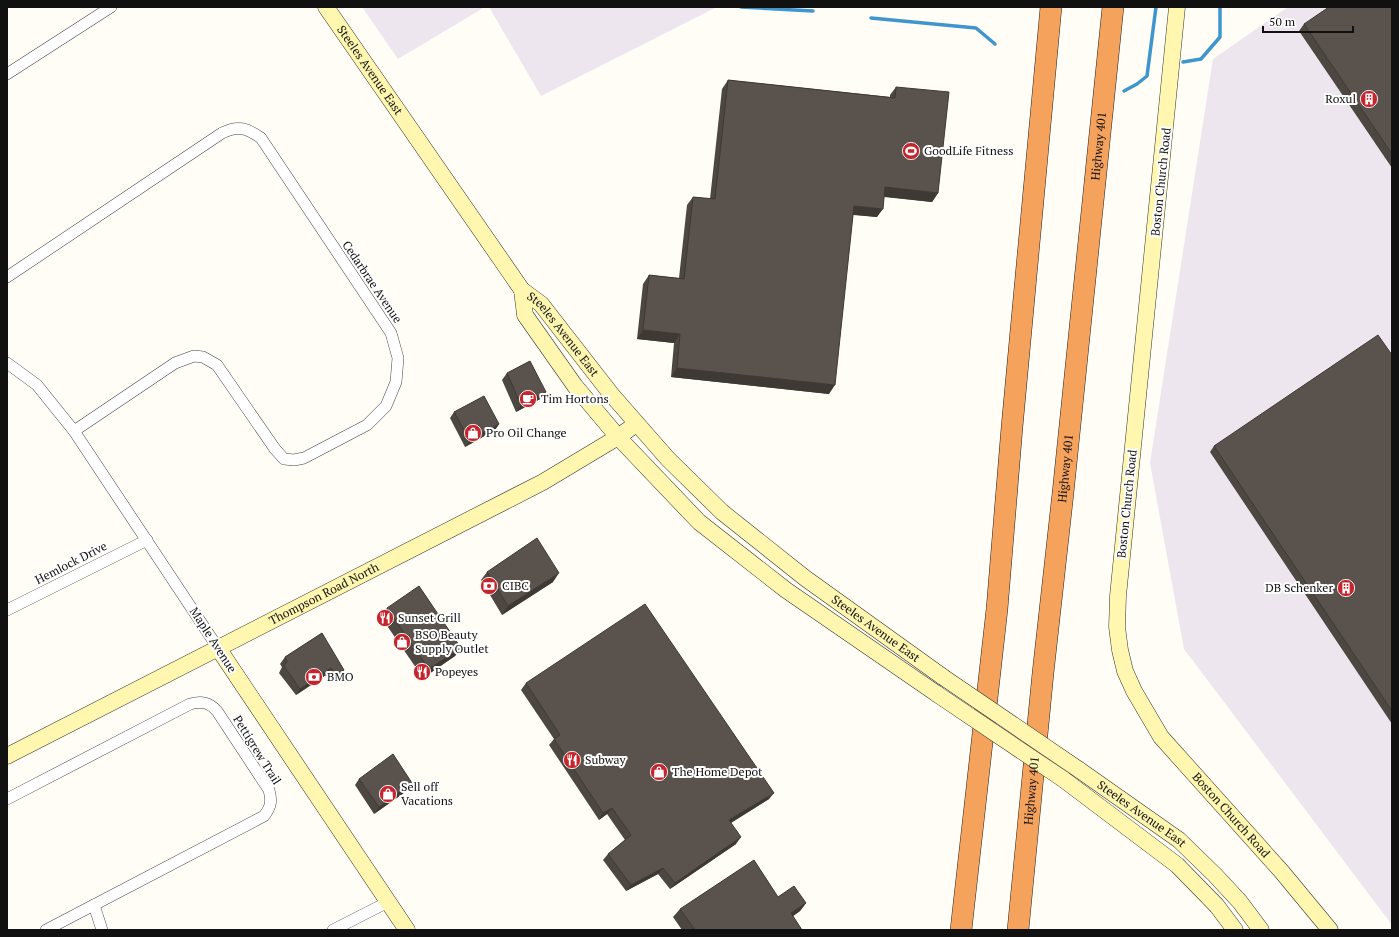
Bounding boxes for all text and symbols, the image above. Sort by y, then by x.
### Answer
scale bar [1263,8,1353,34]
text: 50 m [1269,14,1296,29]
street label: Steeles Avenue East [334,22,407,118]
building icon: Roxul [1359,89,1379,109]
place label: Roxul [1325,91,1356,106]
street label: Highway 401 [1087,111,1109,181]
street label: Boston Church Road [1147,127,1174,237]
sports icon: GoodLife Fitness [901,141,921,161]
place label: GoodLife Fitness [924,143,1013,158]
street label: Cedarbrae Avenue [339,238,405,326]
street label: Steeles Avenue East [524,288,603,380]
cafe icon: Tim Hortons [518,389,538,409]
place label: Tim Hortons [541,391,609,406]
shop icon: Pro Oil Change [463,423,483,443]
place label: Pro Oil Change [486,425,567,440]
street label: Highway 401 [1054,433,1076,503]
street label: Boston Church Road [1113,449,1140,559]
street label: Hemlock Drive [32,538,109,587]
street label: Thompson Road North [266,559,381,628]
bank icon: CIBC [479,576,499,596]
place label: CIBC [502,578,529,593]
building icon: DB Schenker [1336,578,1356,598]
place label: DB Schenker [1265,580,1333,595]
street label: Steeles Avenue East [829,591,924,665]
street label: Maple Avenue [187,604,240,675]
restaurant icon: Sunset Grill [375,608,395,628]
place label: Sunset Grill [398,610,461,625]
place label: BSO Beauty Supply Outlet [415,627,489,656]
shop icon: BSO Beauty Supply Outlet [392,632,412,652]
restaurant icon: Popeyes [412,662,432,682]
place label: Popeyes [435,664,478,679]
bank icon: BMO [304,667,324,687]
place label: BMO [327,669,354,684]
street label: Pettigrew Trail [230,712,285,787]
restaurant icon: Subway [562,750,582,770]
place label: Subway [585,752,627,767]
street label: Highway 401 [1020,756,1042,826]
shop icon: The Home Depot [649,762,669,782]
place label: The Home Depot [672,764,763,779]
street label: Boston Church Road [1189,769,1274,861]
street label: Steeles Avenue East [1095,777,1190,850]
place label: Sell off Vacations [401,779,453,808]
shop icon: Sell off Vacations [378,784,398,804]

